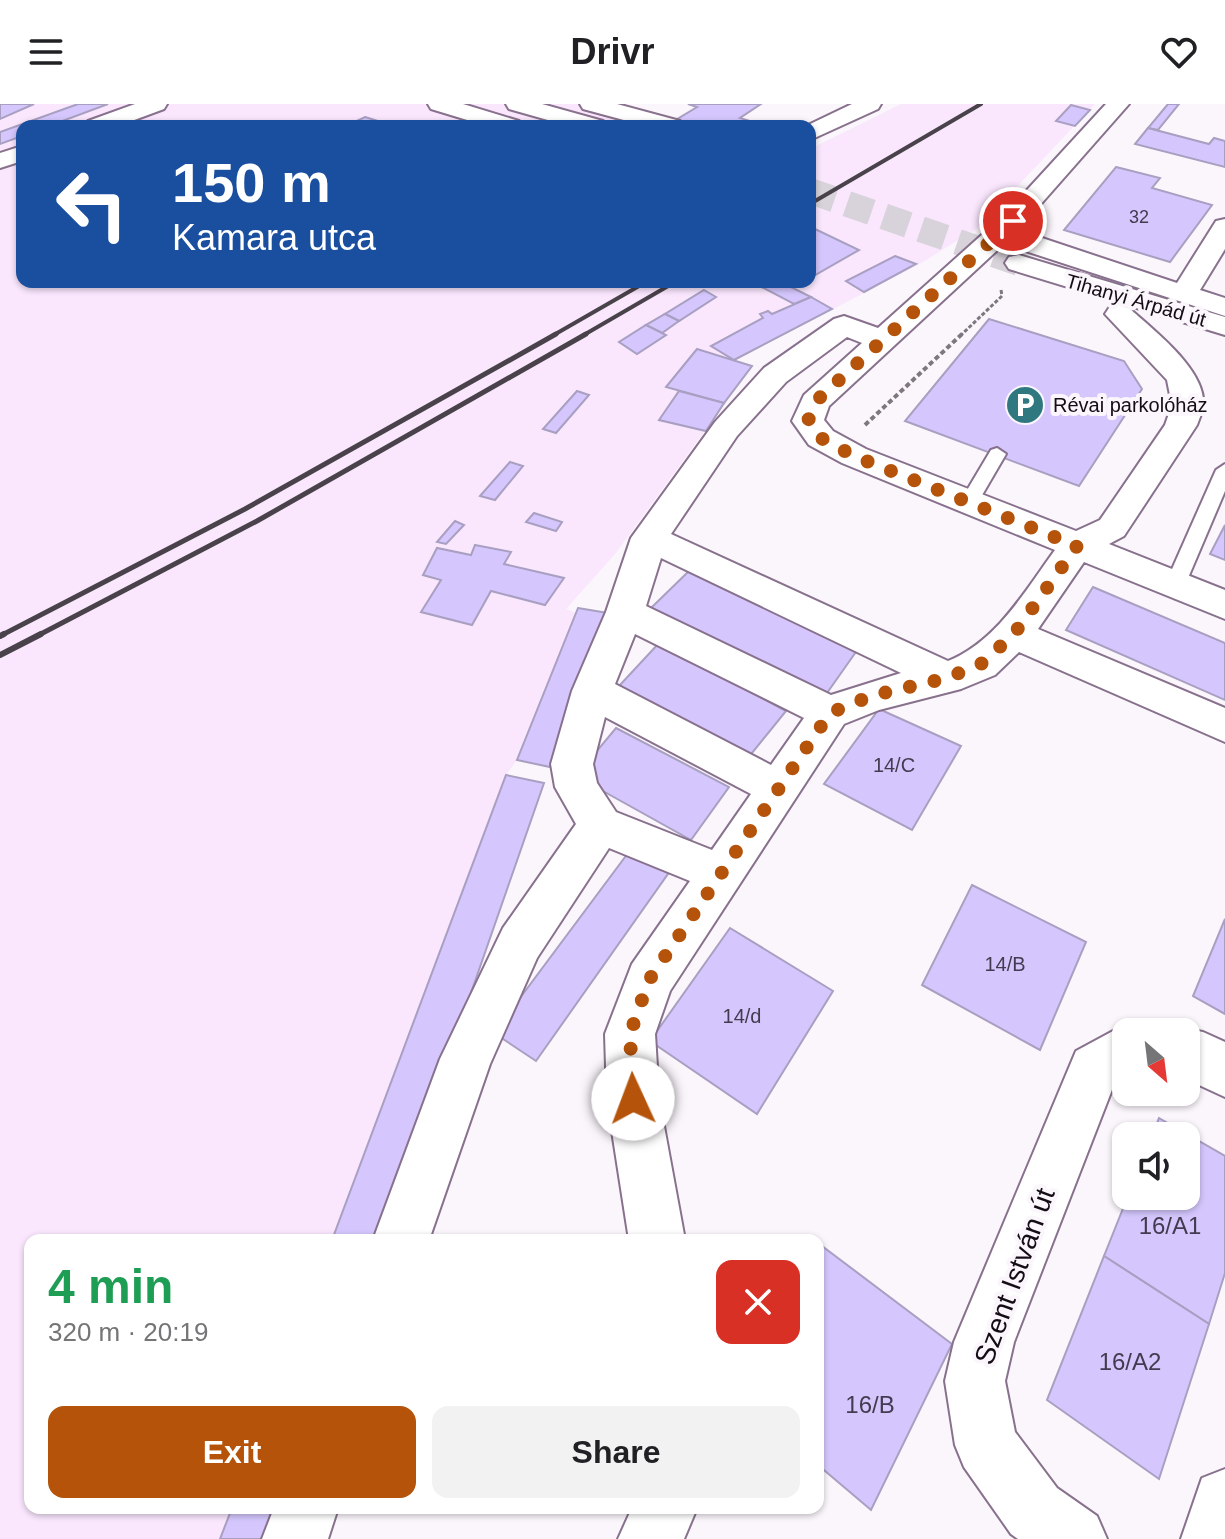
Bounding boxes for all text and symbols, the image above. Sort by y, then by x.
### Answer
icon: menu [24,30,68,74]
icon: heart [1157,30,1201,74]
text: Drivr [570,31,655,72]
text: 150 m [172,151,331,214]
icon: left [40,152,144,256]
pin [979,187,1047,255]
icon: arrive [991,199,1035,243]
house number: 32 [1129,207,1149,227]
text: Kamara utca [172,217,376,258]
street label: Tihanyi Árpád út [1063,269,1209,331]
parking icon: Révai parkolóház [1004,384,1046,426]
place label: Révai parkolóház [1053,394,1208,416]
house number: 14/C [873,754,915,776]
house number: 14/B [984,953,1026,975]
house number: 14/d [723,1005,761,1027]
north arrow [1112,1018,1200,1106]
map controls [1112,1018,1200,1210]
position arrow [591,1057,675,1141]
button: sound [1112,1122,1200,1210]
street label: Szent István út [968,1184,1061,1368]
house number: 16/A1 [1139,1212,1201,1239]
text: 4 min [48,1260,173,1313]
button: close [716,1260,800,1344]
text: 320 m · 20:19 [48,1317,208,1347]
house number: 16/A2 [1099,1348,1161,1375]
house number: 16/B [845,1391,895,1418]
button: Exit [48,1406,416,1498]
button: Share [432,1406,800,1498]

